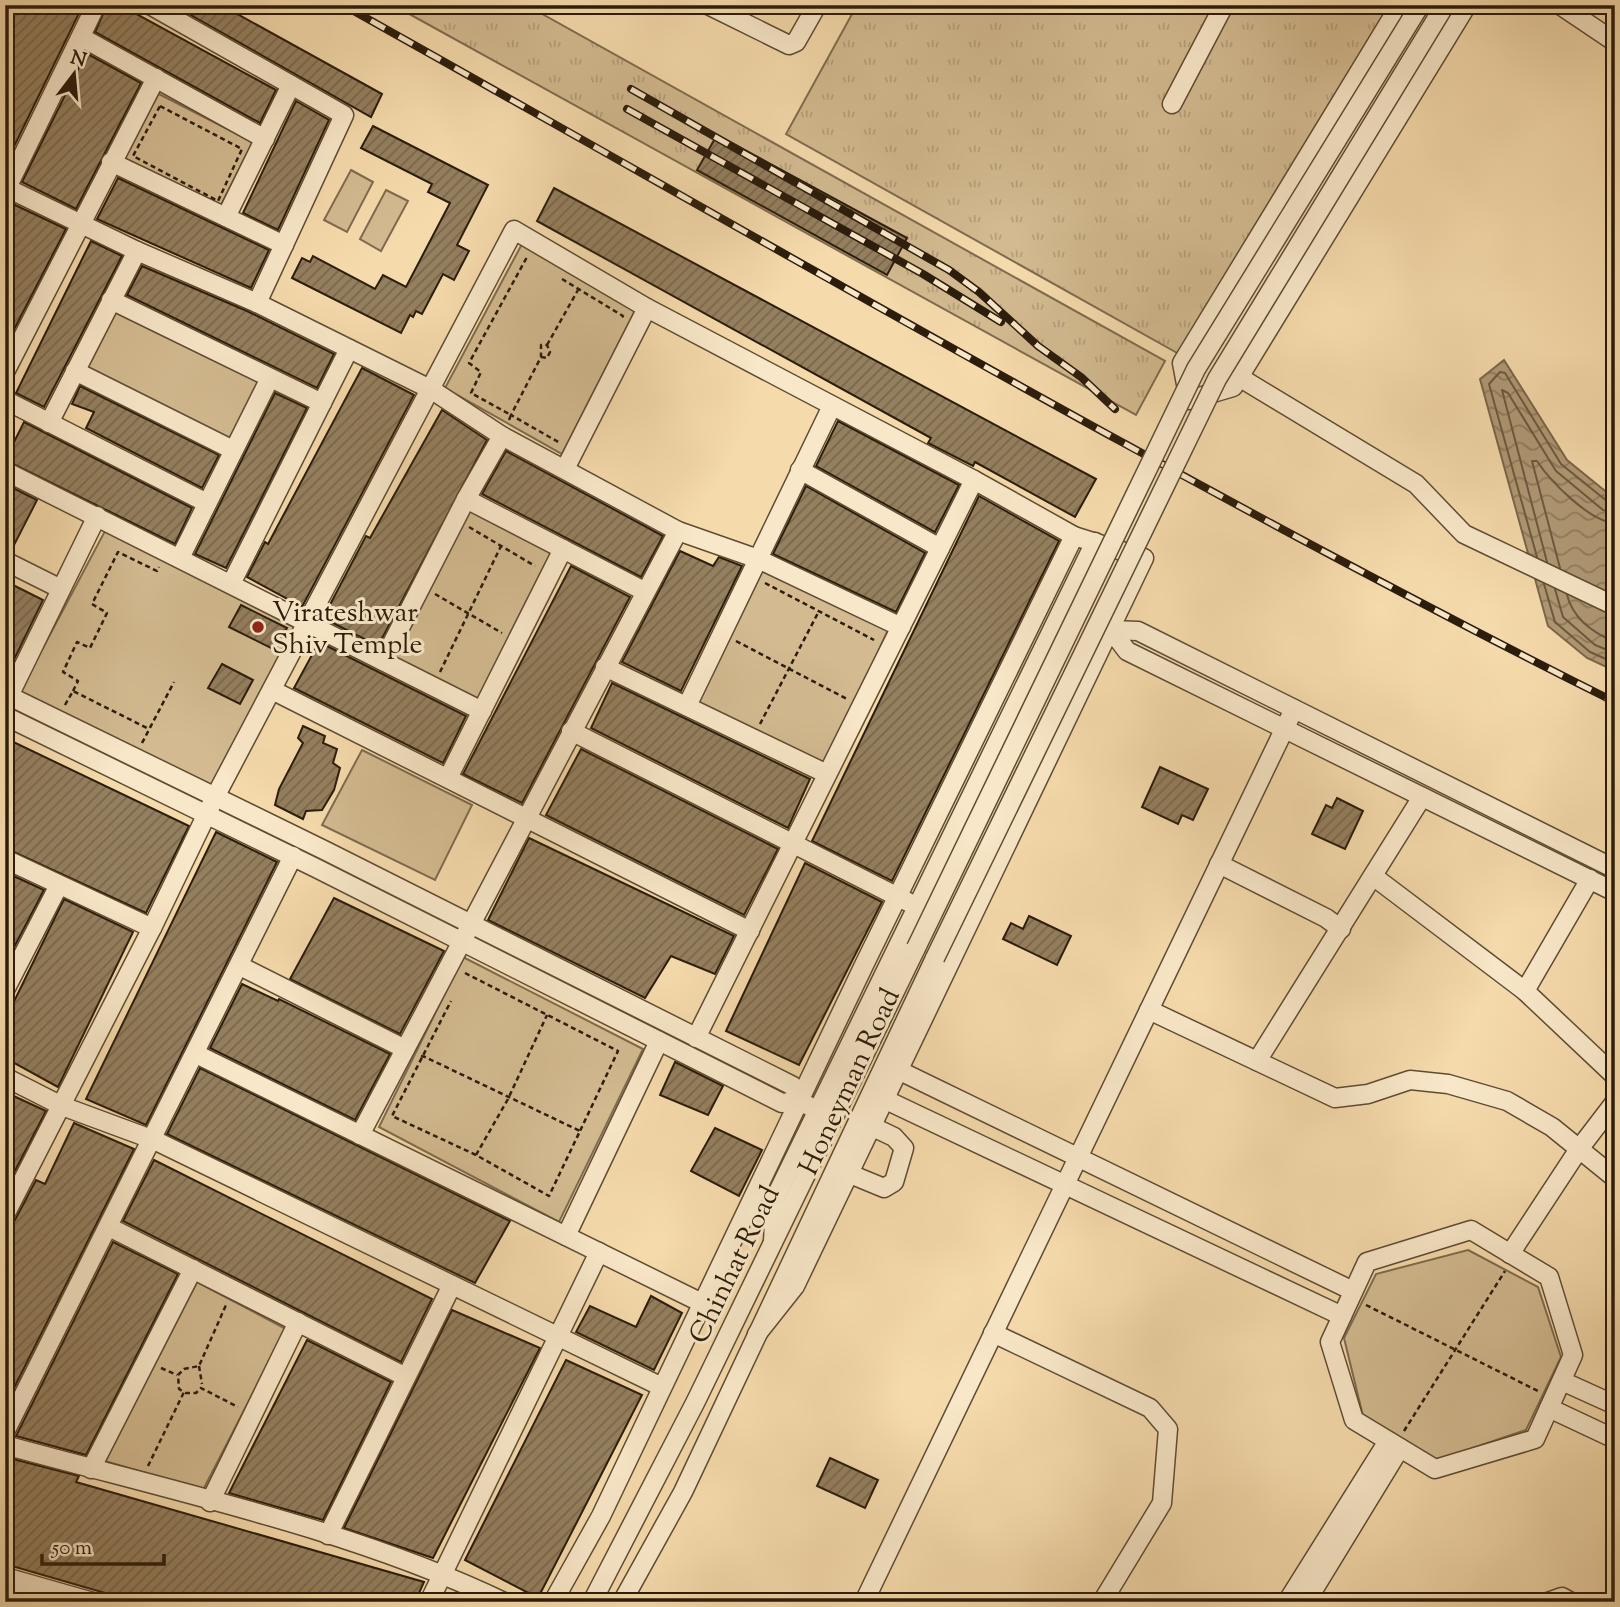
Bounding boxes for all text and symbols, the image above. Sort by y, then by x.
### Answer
north arrow [38,38,108,108]
text: N [67,45,89,75]
place label: Virateshwar Shiv Temple [272,594,423,666]
marker: Virateshwar Shiv Temple [250,619,266,635]
street label: Honeyman Road [790,982,912,1182]
street label: Chinhat Road [680,1180,791,1351]
scale bar [42,1523,164,1567]
text: 50 m [51,1534,92,1564]

